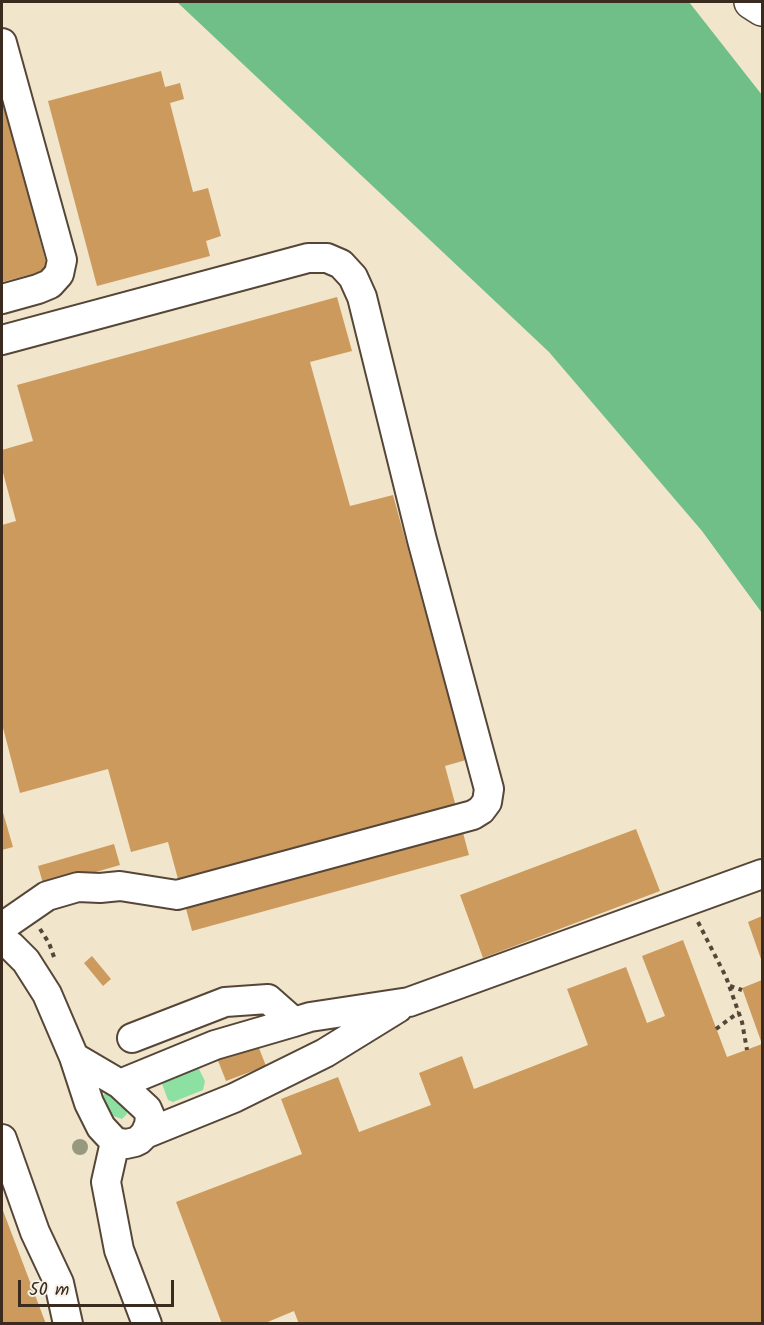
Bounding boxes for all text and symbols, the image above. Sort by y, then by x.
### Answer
scale bar [21,1268,177,1306]
text: 50 m [29,1276,69,1305]

